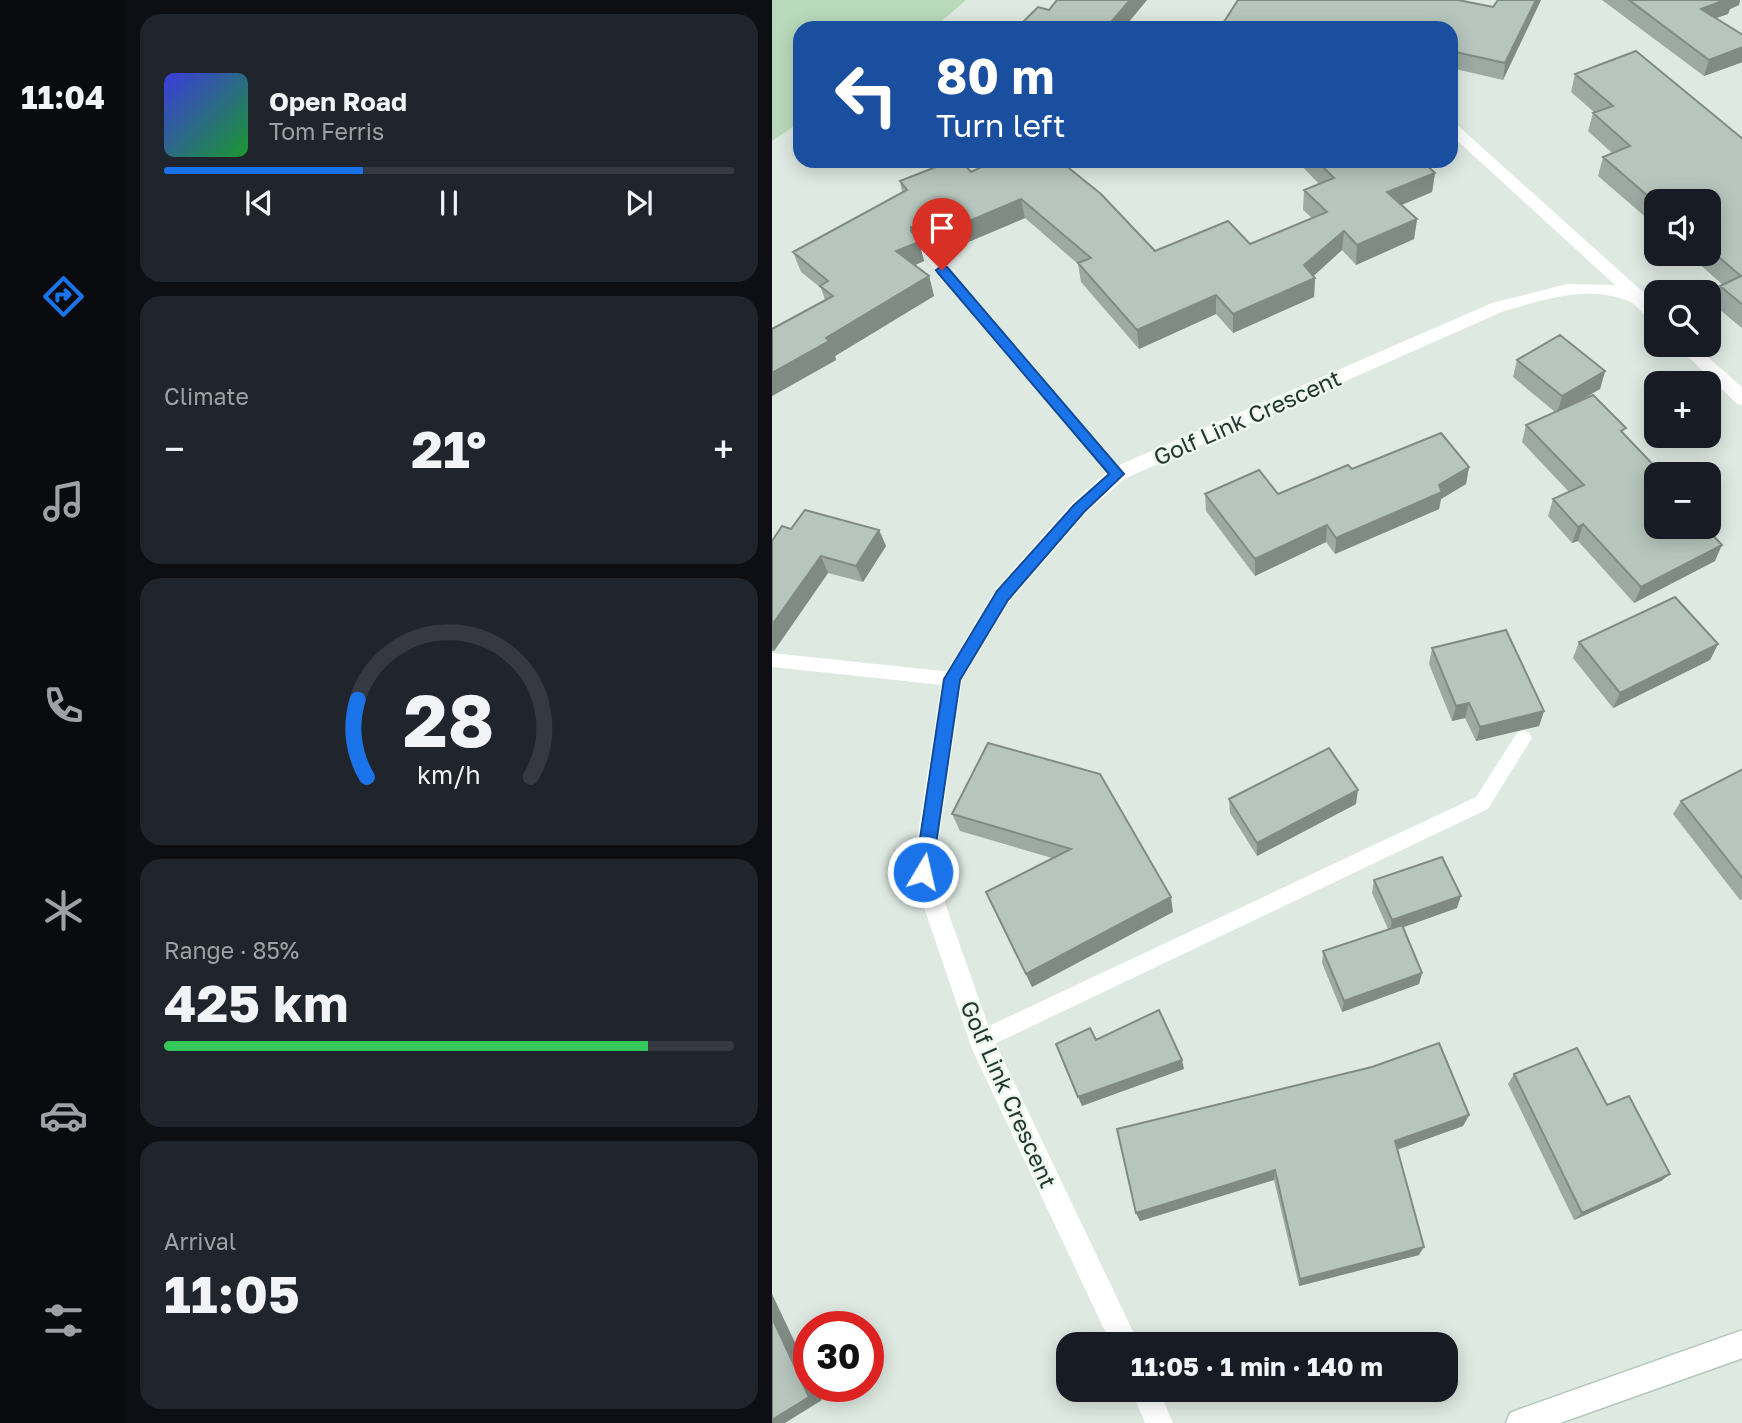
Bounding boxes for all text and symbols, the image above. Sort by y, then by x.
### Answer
text: 80 m [936,46,1054,105]
icon: left [821,49,912,140]
text: 11:04 [21,78,105,116]
text: Open Road [269,86,407,117]
text: Turn left [936,106,1065,144]
text: Tom Ferris [269,117,384,145]
icon: previous [240,184,278,222]
icon: pause [430,184,468,222]
icon: next [620,184,658,222]
map controls [1644,189,1721,539]
button: sound [1644,189,1721,266]
pin [912,198,972,270]
icon: arrive [923,209,961,247]
icon: directions [39,272,88,321]
button: search [1644,280,1721,357]
street label: Golf Link Crescent [1149,363,1345,471]
button: + [1644,371,1721,448]
text: Climate [164,382,249,410]
text: 21° [411,417,487,479]
text: − [164,426,185,471]
text: + [713,426,734,471]
button: − [1644,462,1721,539]
icon: music [39,477,88,526]
text: 28 [404,677,495,764]
icon: phone [39,681,88,730]
text: km/h [417,759,481,790]
position arrow [886,835,960,909]
icon: climate [39,886,88,935]
text: Range · 85% [164,936,299,964]
text: 425 km [164,971,349,1033]
street label: Golf Link Crescent [955,996,1063,1192]
icon: car [39,1091,88,1140]
text: Arrival [164,1227,236,1255]
text: 11:05 [164,1262,300,1324]
icon: filters [39,1296,88,1345]
speed limit sign: 30 [793,1311,884,1402]
text: 11:05 · 1 min · 140 m [1131,1351,1383,1382]

